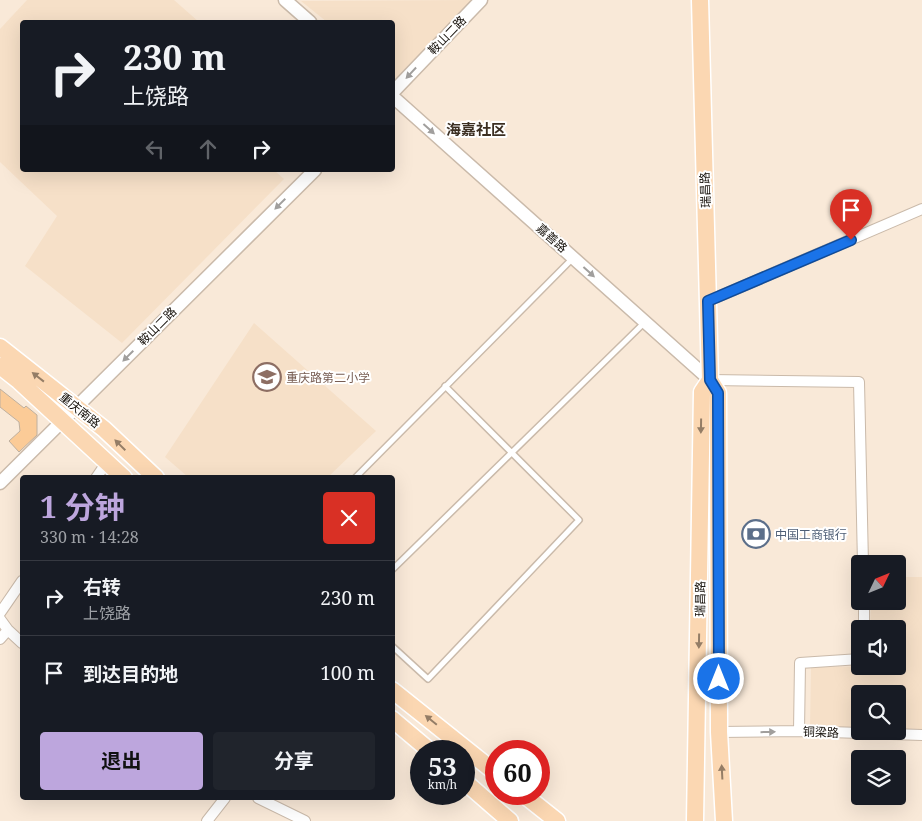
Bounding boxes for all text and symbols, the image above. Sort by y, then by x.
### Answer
street label: 鞍山二路 [424,12,470,58]
text: 230 m [123,33,226,80]
icon: right [40,40,105,105]
one-way arrow [405,67,417,79]
text: 上饶路 [123,80,189,110]
district label: 海嘉社区 [446,119,506,139]
one-way arrow [422,123,435,134]
icon: left [141,135,169,163]
icon: ahead [194,135,222,163]
icon: right [247,135,275,163]
street label: 瑞昌路 [696,172,714,208]
pin [830,189,872,240]
icon: arrive [837,196,865,224]
one-way arrow [275,198,287,210]
street label: 嘉善路 [533,220,571,256]
one-way arrow [583,266,595,278]
street label: 鞍山二路 [134,303,180,349]
one-way arrow [122,349,134,361]
school or university icon: 重庆路第二小学 [252,362,282,392]
place label: 重庆路第二小学 [286,369,370,386]
one-way arrow [32,371,45,382]
street label: 重庆南路 [56,388,104,432]
one-way arrow [697,419,705,435]
one-way arrow [114,439,126,451]
text: 1 分钟 [40,486,125,527]
button: close [323,492,375,544]
bank icon: 中国工商银行 [741,519,771,549]
text: 330 m · 14:28 [40,526,139,548]
place label: 中国工商银行 [775,526,847,543]
north arrow [851,555,906,610]
map controls [851,555,906,805]
text: 右转 [83,574,121,600]
street label: 瑞昌路 [691,581,709,617]
icon: right [40,584,68,612]
text: 230 m [320,585,375,611]
text: 上饶路 [83,602,131,624]
button: sound [851,620,906,675]
one-way arrow [695,634,703,650]
position arrow [692,652,744,704]
icon: arrive [40,659,68,687]
text: 100 m [320,660,375,686]
text: 到达目的地 [83,661,178,687]
button: search [851,685,906,740]
one-way arrow [425,715,438,726]
street label: 铜梁路 [803,723,839,741]
one-way arrow [760,727,776,735]
button: 退出 [40,732,203,790]
button: 分享 [213,732,375,790]
speed limit sign: 60 [485,740,550,805]
text: 53 [428,749,457,783]
button: layers [851,750,906,805]
one-way arrow [717,764,725,780]
text: km/h [428,776,457,793]

